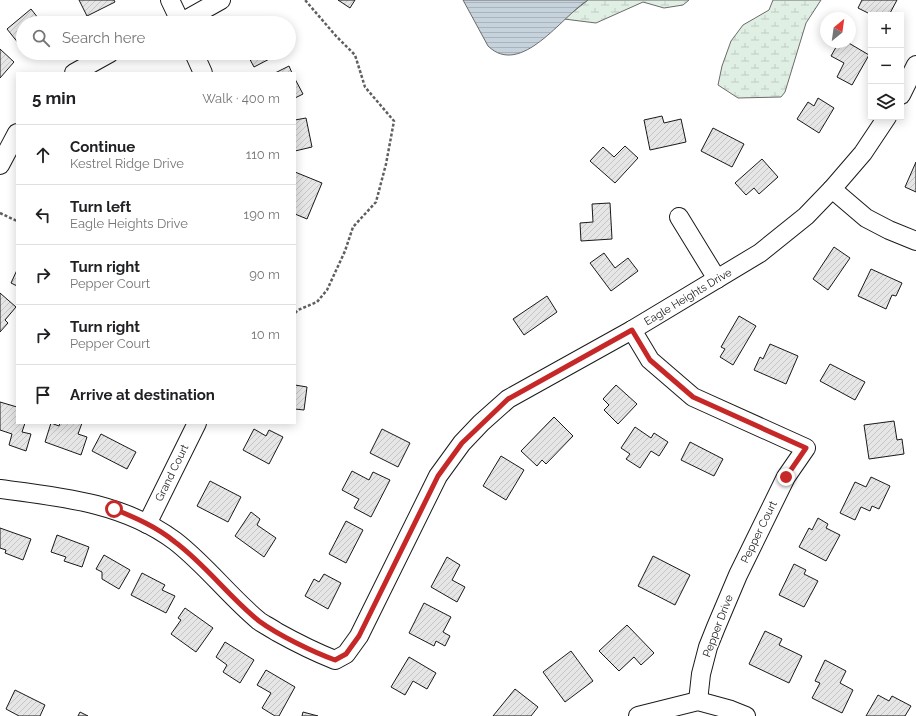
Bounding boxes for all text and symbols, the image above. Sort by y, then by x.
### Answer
north arrow [820,12,856,48]
map controls [868,12,904,120]
button: + [868,12,904,48]
search box [16,16,296,60]
icon: search [30,27,52,49]
text: Search here [62,29,145,47]
button: − [868,48,904,84]
button: layers [868,84,904,120]
text: 5 min [32,88,76,108]
text: Walk · 400 m [202,91,280,106]
text: Continue [70,138,135,156]
icon: ahead [32,144,54,166]
text: 110 m [246,147,280,162]
text: Kestrel Ridge Drive [70,156,184,171]
text: Turn left [70,198,131,216]
icon: left [32,204,54,226]
text: 190 m [244,207,280,222]
text: Eagle Heights Drive [70,216,188,231]
text: Turn right [70,258,140,276]
icon: right [32,264,54,286]
street label: Eagle Heights Drive [642,265,735,328]
text: 90 m [249,267,280,282]
text: Pepper Court [70,276,150,291]
text: Turn right [70,318,140,336]
icon: right [32,324,54,346]
text: 10 m [251,327,280,342]
text: Pepper Court [70,336,150,351]
icon: arrive [32,384,54,406]
text: Arrive at destination [70,386,215,404]
street label: Grand Court [153,442,192,504]
route end [777,468,795,486]
street label: Pepper Court [738,498,780,565]
route start [105,500,123,518]
street label: Pepper Drive [700,592,736,659]

